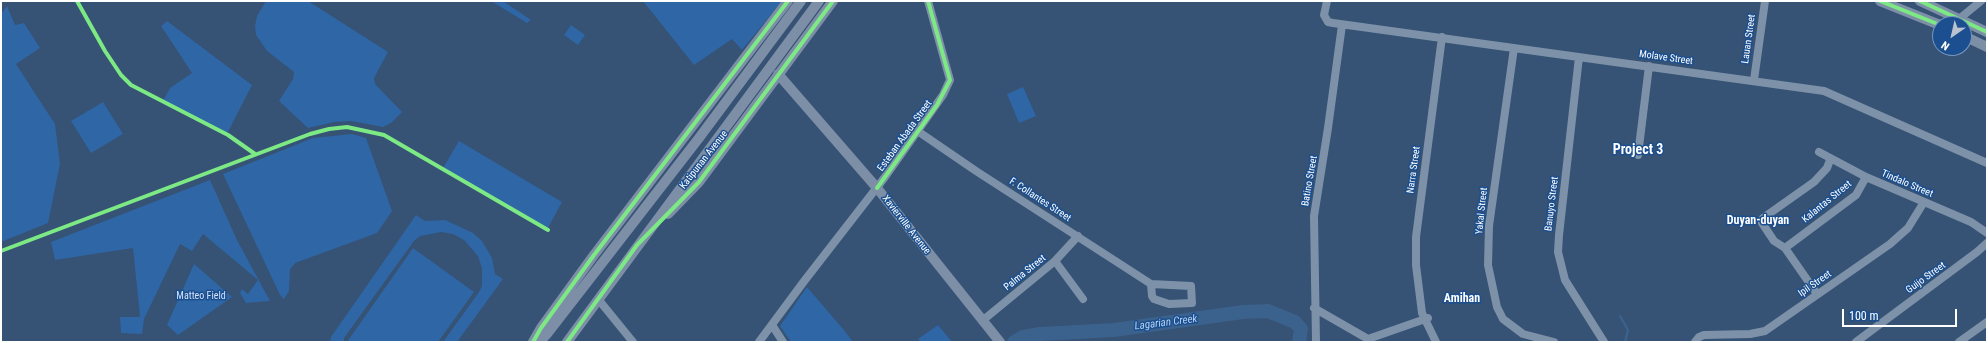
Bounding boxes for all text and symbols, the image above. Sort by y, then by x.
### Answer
street label: Lauan Street [1740,14,1758,64]
north arrow [1932,16,1972,56]
text: N [1939,38,1952,53]
street label: Molave Street [1638,48,1694,68]
street label: Esteban Abada Street [875,98,935,174]
street label: Katipunan Avenue [677,128,731,192]
district label: Project 3 [1613,142,1663,158]
street label: Narra Street [1405,146,1423,194]
street label: Batino Street [1300,155,1320,207]
street label: Tindalo Street [1879,168,1935,200]
street label: F. Collantes Street [1007,176,1073,224]
street label: Banuyo Street [1543,176,1561,232]
street label: Kalantas Street [1800,178,1854,226]
street label: Yakal Street [1474,187,1490,235]
street label: Xavierville Avenue [879,193,933,257]
district label: Duyan-duyan [1727,214,1789,228]
street label: Palma Street [1002,252,1048,294]
street label: Guijo Street [1904,260,1948,296]
street label: Ipil Street [1796,268,1834,300]
park label: Matteo Field [176,290,226,302]
district label: Amihan [1444,292,1480,306]
scale bar [1844,301,1959,327]
text: 100 m [1849,309,1879,323]
water label: Lagarian Creek [1134,313,1198,333]

